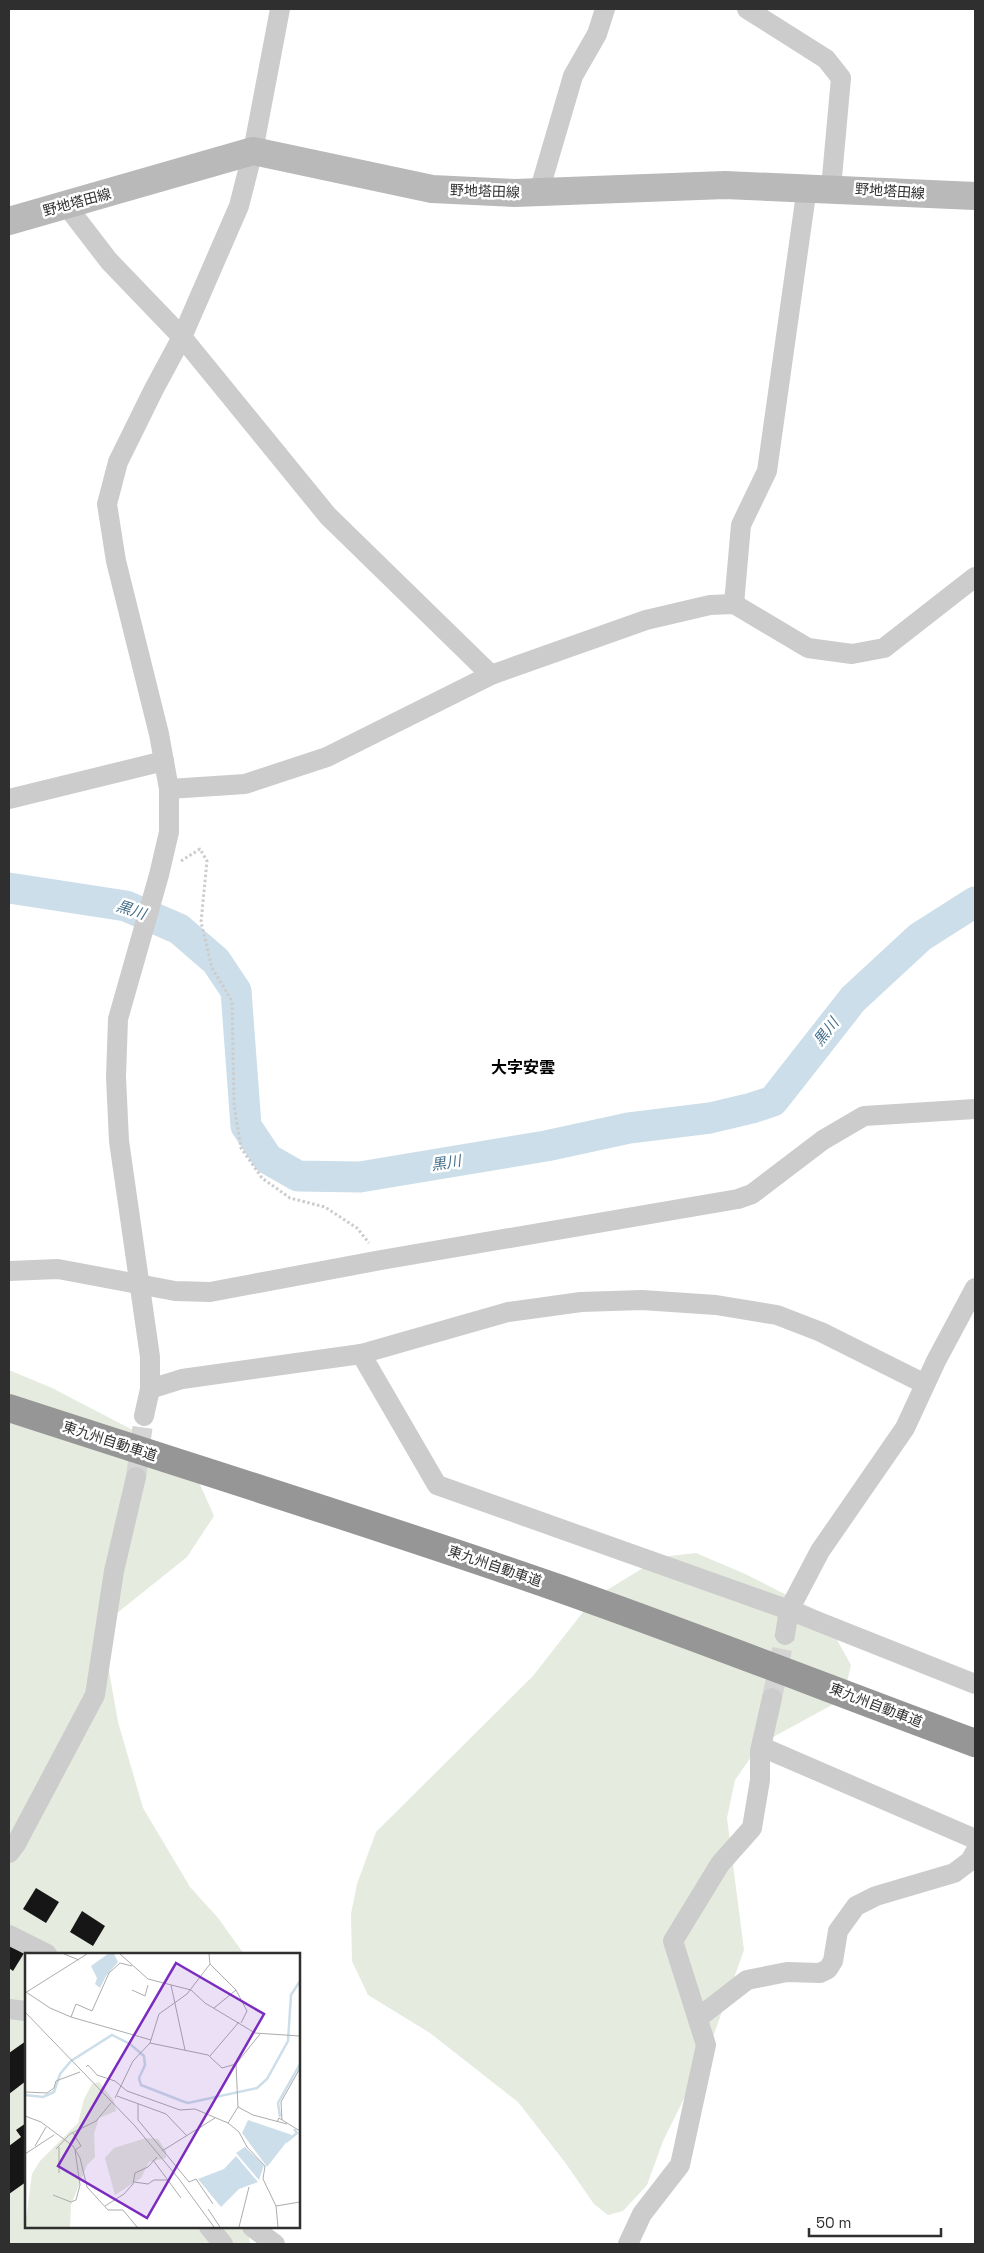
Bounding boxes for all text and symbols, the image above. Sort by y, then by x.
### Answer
street label: 野地塔田線 [854,180,926,202]
street label: 野地塔田線 [450,181,520,201]
street label: 野地塔田線 [41,184,113,220]
water label: 黒川 [114,896,150,924]
water label: 黒川 [809,1012,844,1049]
district label: 大字安雲 [491,1057,555,1078]
water label: 黒川 [430,1150,464,1174]
street label: 東九州自動車道 [61,1417,159,1465]
street label: 東九州自動車道 [446,1542,544,1590]
street label: 東九州自動車道 [827,1679,925,1731]
inset map [25,1953,300,2228]
scale bar [809,2206,942,2238]
text: 50 m [816,2213,851,2232]

